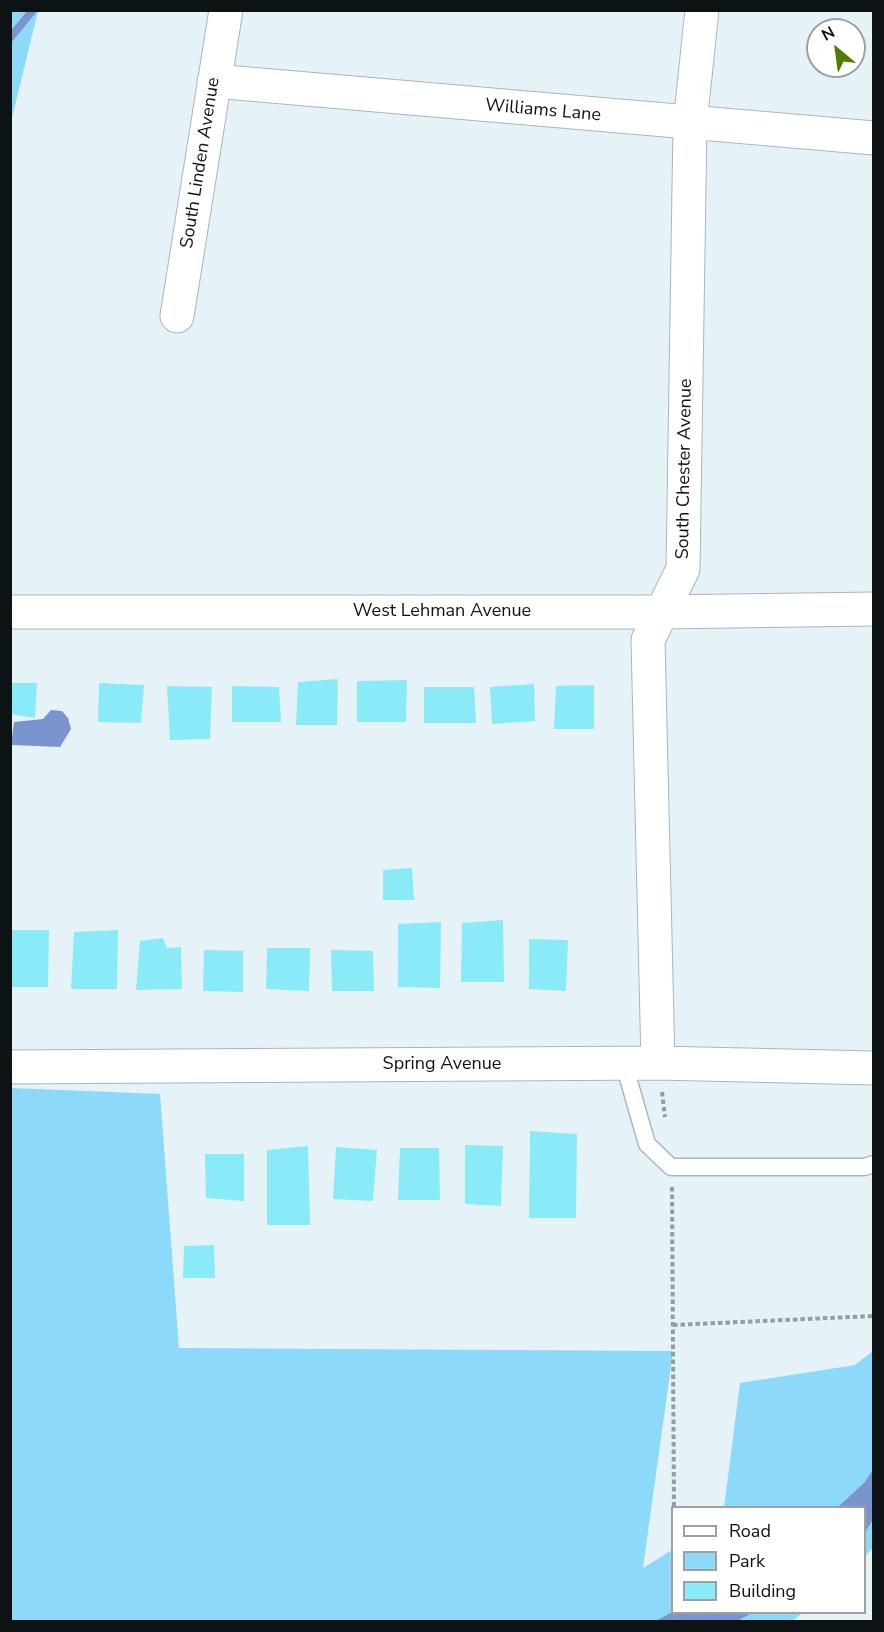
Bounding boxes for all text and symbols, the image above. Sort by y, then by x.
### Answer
north arrow [806,18,866,78]
text: N [818,21,839,47]
street label: South Linden Avenue [177,76,225,250]
street label: Williams Lane [484,95,602,127]
street label: South Chester Avenue [673,378,697,560]
street label: West Lehman Avenue [353,601,531,623]
street label: Spring Avenue [383,1054,501,1076]
legend [671,1506,866,1614]
text: Road [729,1519,771,1543]
text: Park [729,1549,765,1573]
text: Building [729,1579,796,1603]

